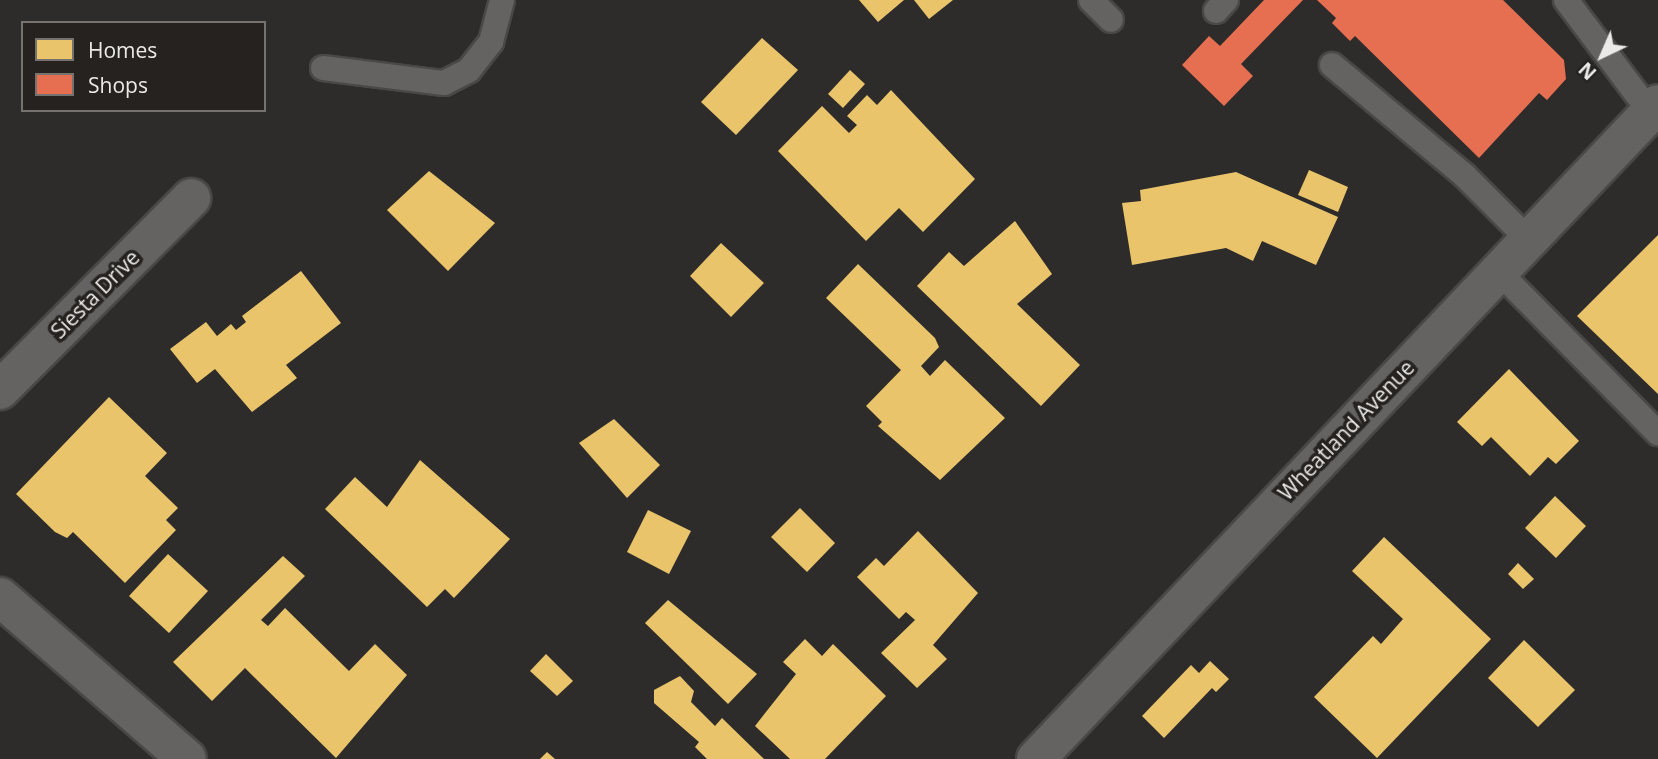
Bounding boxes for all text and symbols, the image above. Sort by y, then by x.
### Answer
legend [21,21,266,112]
north arrow [1567,21,1637,91]
text: Homes [88,36,157,64]
text: N [1573,56,1602,86]
text: Shops [88,71,148,99]
street label: Siesta Drive [46,245,144,343]
street label: Wheatland Avenue [1273,355,1419,505]

